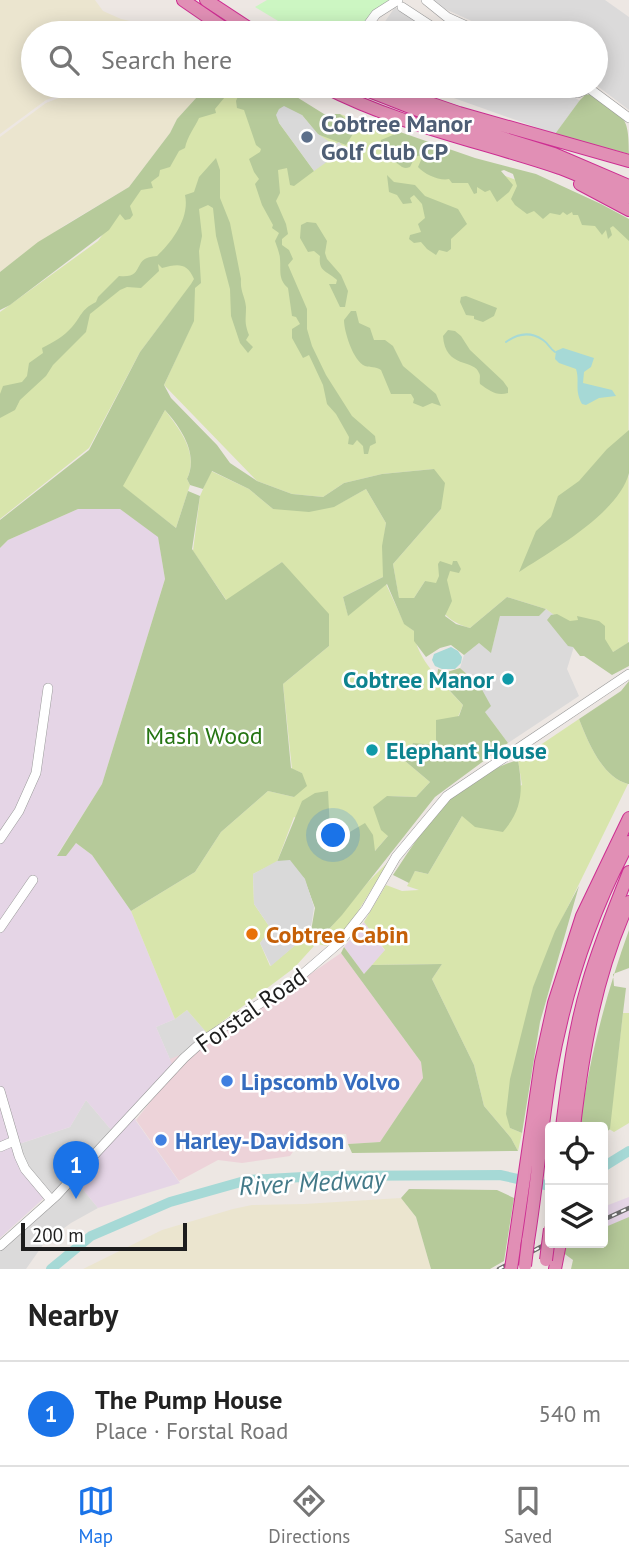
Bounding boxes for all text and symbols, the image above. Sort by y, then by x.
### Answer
search box [21,21,608,98]
icon: search [45,41,83,79]
text: Search here [101,43,232,76]
place label: Cobtree Manor Golf Club CP [321,108,473,167]
marker: Cobtree Manor Golf Club CP [299,129,315,145]
place label: Cobtree Manor [343,664,495,695]
marker: Cobtree Manor [500,671,516,687]
park label: Mash Wood [145,720,263,751]
place label: Elephant House [386,735,547,766]
marker: Elephant House [364,742,380,758]
your location [316,818,350,852]
place label: Cobtree Cabin [266,919,409,950]
marker: Cobtree Cabin [244,926,260,942]
street label: Forstal Road [190,961,312,1059]
place label: Lipscomb Volvo [241,1066,400,1097]
marker: Lipscomb Volvo [219,1073,235,1089]
map controls [545,1122,608,1248]
button: locate [545,1122,608,1185]
place label: Harley-Davidson [175,1125,344,1156]
marker: Harley-Davidson [153,1132,169,1148]
pin: 1 [53,1141,99,1199]
water label: River Medway [238,1162,388,1202]
button: layers [545,1185,608,1248]
scale bar [21,1220,187,1252]
text: 200 m [32,1223,84,1247]
text: Nearby [28,1295,118,1334]
text: The Pump House [95,1383,282,1416]
text: 1 [44,1399,58,1428]
text: 540 m [539,1399,601,1428]
text: Place · Forstal Road [95,1416,288,1445]
tab: Map [77,1482,115,1548]
tab: Directions [268,1482,350,1548]
tab: Saved [504,1482,552,1548]

